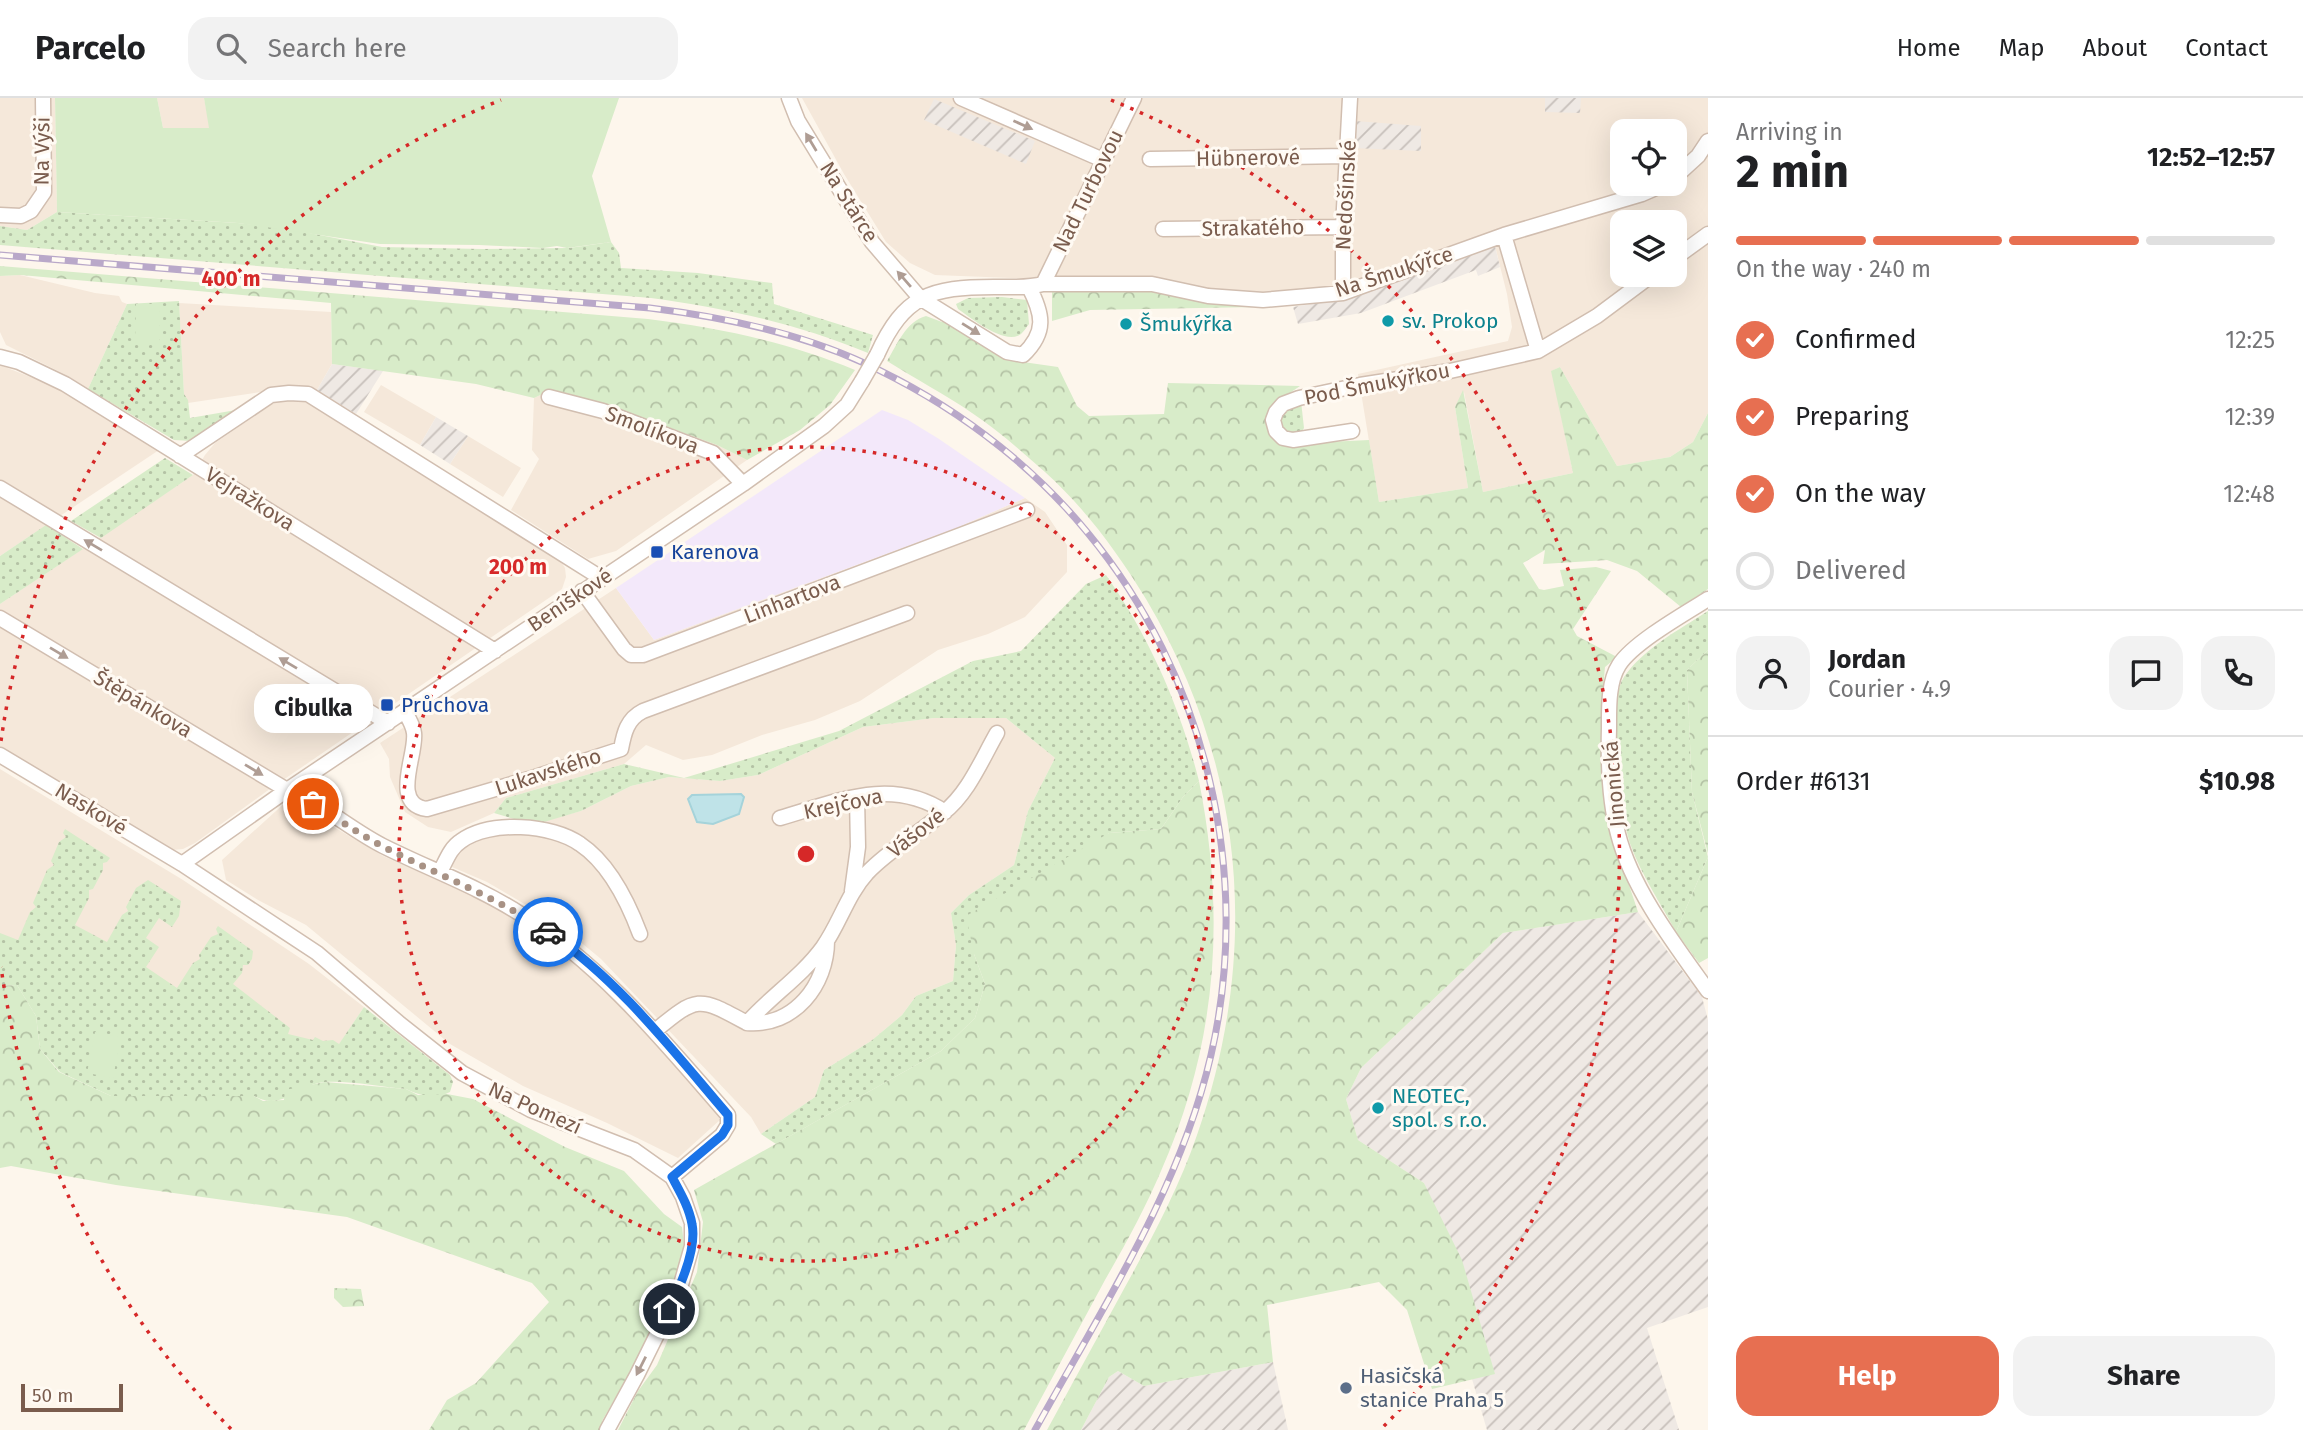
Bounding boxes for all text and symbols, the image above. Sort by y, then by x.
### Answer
search box [188,17,678,80]
text: Parcelo [35,28,146,68]
icon: search [212,29,250,67]
text: Search here [268,33,407,64]
text: Home [1897,34,1961,62]
text: Map [1999,34,2045,62]
text: About [2083,34,2147,62]
text: Contact [2185,34,2268,62]
street label: Na Výši [28,116,56,186]
text: Arriving in [1736,118,1843,146]
one-way arrow [1013,119,1033,131]
map controls [1610,119,1687,287]
button: locate [1610,119,1687,196]
street label: Nad Turbovou [1047,125,1129,257]
one-way arrow [804,132,817,151]
street label: Nedošínské [1330,139,1362,251]
text: 12:52–12:57 [2147,142,2275,173]
street label: Hübnerové [1196,144,1300,172]
text: 2 min [1736,144,1849,199]
street label: Na Stárce [814,157,884,247]
button: layers [1610,210,1687,287]
street label: Strakatého [1201,214,1305,242]
street label: Na Šmukýřce [1332,241,1456,303]
text: On the way · 240 m [1736,255,1931,283]
text: 400 m [201,266,261,292]
one-way arrow [896,270,912,288]
place label: sv. Prokop [1402,308,1498,334]
place label: Šmukýřka [1140,311,1233,337]
marker: sv. Prokop [1380,313,1396,329]
marker: Šmukýřka [1118,316,1134,332]
icon: check [1736,321,1774,359]
one-way arrow [961,323,980,336]
text: Confirmed [1795,324,1916,355]
text: 12:25 [2225,326,2275,354]
street label: Pod Šmukýřkou [1302,357,1452,411]
icon: check [1736,398,1774,436]
street label: Smolíkova [601,400,703,460]
text: Preparing [1795,401,1908,432]
text: 12:39 [2225,403,2275,431]
street label: Vejražkova [200,461,300,537]
icon: check [1736,475,1774,513]
text: On the way [1795,478,1926,509]
text: 12:48 [2223,480,2275,508]
one-way arrow [84,539,103,551]
place label: Karenova [671,539,759,565]
marker: Karenova [649,544,665,560]
text: 200 m [489,554,547,580]
text: Delivered [1795,555,1907,586]
street label: Beníškové [523,562,617,638]
street label: Linhartova [740,569,844,629]
button: person [1736,636,1810,710]
button: chat [2109,636,2183,710]
button: phone [2201,636,2275,710]
text: Jordan [1828,644,1906,675]
one-way arrow [49,647,68,660]
one-way arrow [278,656,297,669]
street label: Štěpánkova [89,664,197,744]
text: Courier · 4.9 [1828,675,1951,703]
callout: Cibulka [254,685,372,734]
place label: Průchova [401,692,489,718]
text: Cibulka [274,694,353,722]
marker: Průchova [379,697,395,713]
street label: Jinonická [1597,740,1631,828]
street label: Lukavského [491,743,605,801]
one-way arrow [244,764,263,777]
text: Order #6131 [1736,766,1871,797]
text: $10.98 [2199,766,2275,797]
pin [283,774,343,834]
street label: Naskové [50,777,132,841]
street label: Krejčova [801,783,885,825]
icon: bag [294,785,332,823]
street label: Vášové [882,803,950,863]
centre of rings [794,842,818,866]
courier [513,897,583,967]
icon: car [529,913,567,951]
street label: Na Pomezí [484,1076,586,1140]
place label: NEOTEC, spol. s r.o. [1392,1083,1487,1133]
marker: NEOTEC, spol. s r.o. [1370,1100,1386,1116]
pin [639,1279,699,1339]
icon: home [650,1290,688,1328]
button: Help [1736,1336,1999,1416]
button: Share [2013,1336,2275,1416]
one-way arrow [636,1356,647,1376]
place label: Hasičská stanice Praha 5 [1360,1363,1504,1413]
marker: Hasičská stanice Praha 5 [1338,1380,1354,1396]
scale bar [21,1381,122,1413]
text: 50 m [32,1384,73,1407]

